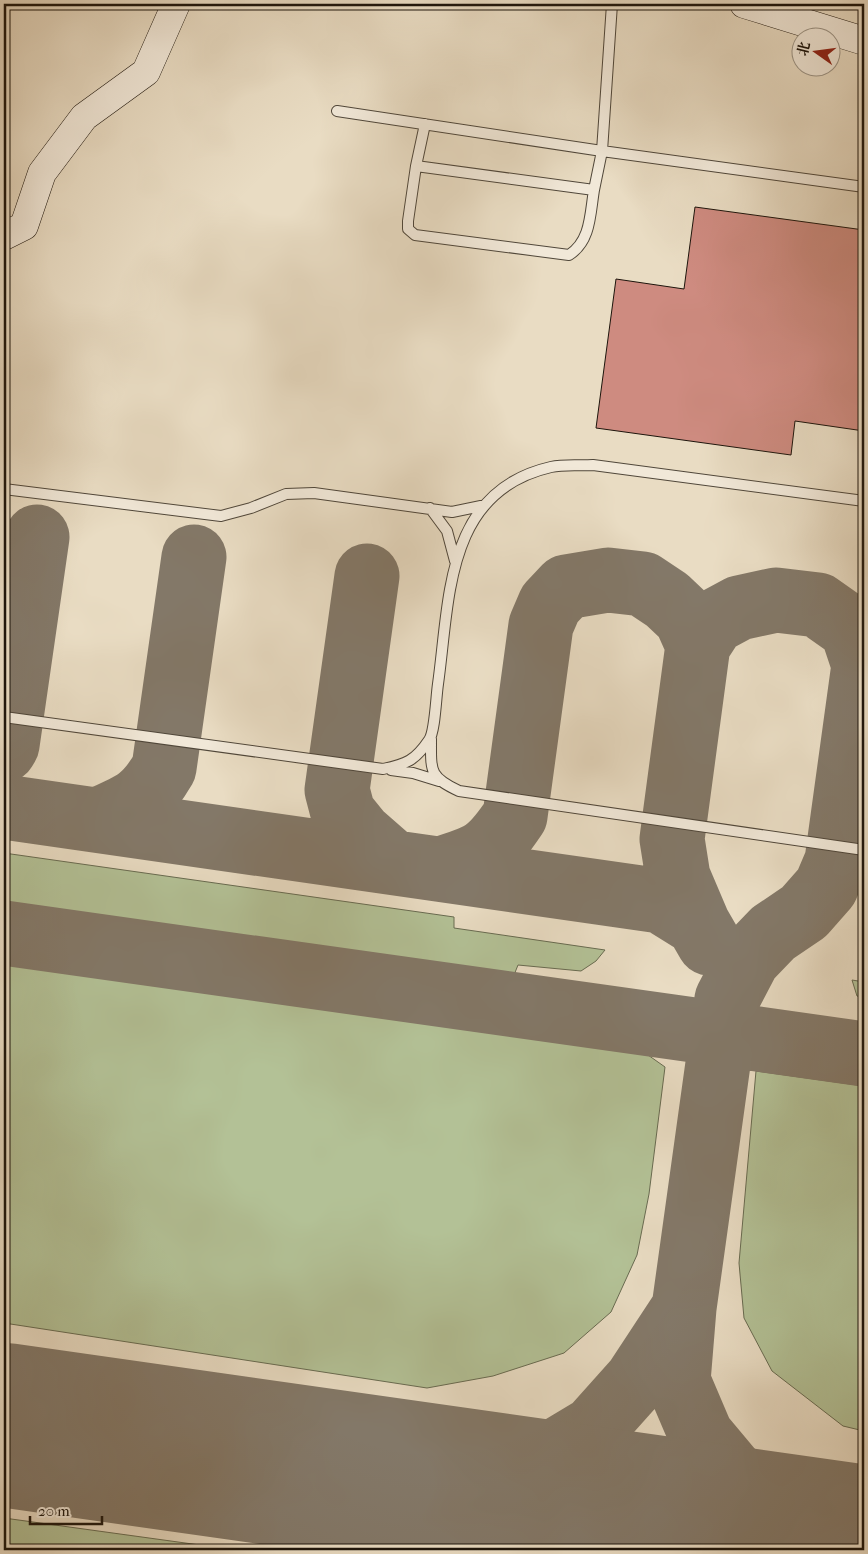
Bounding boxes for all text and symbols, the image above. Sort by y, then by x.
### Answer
north arrow [790,28,840,78]
text: 北 [794,40,814,58]
scale bar [30,1494,102,1526]
text: 20 m [38,1502,70,1520]

